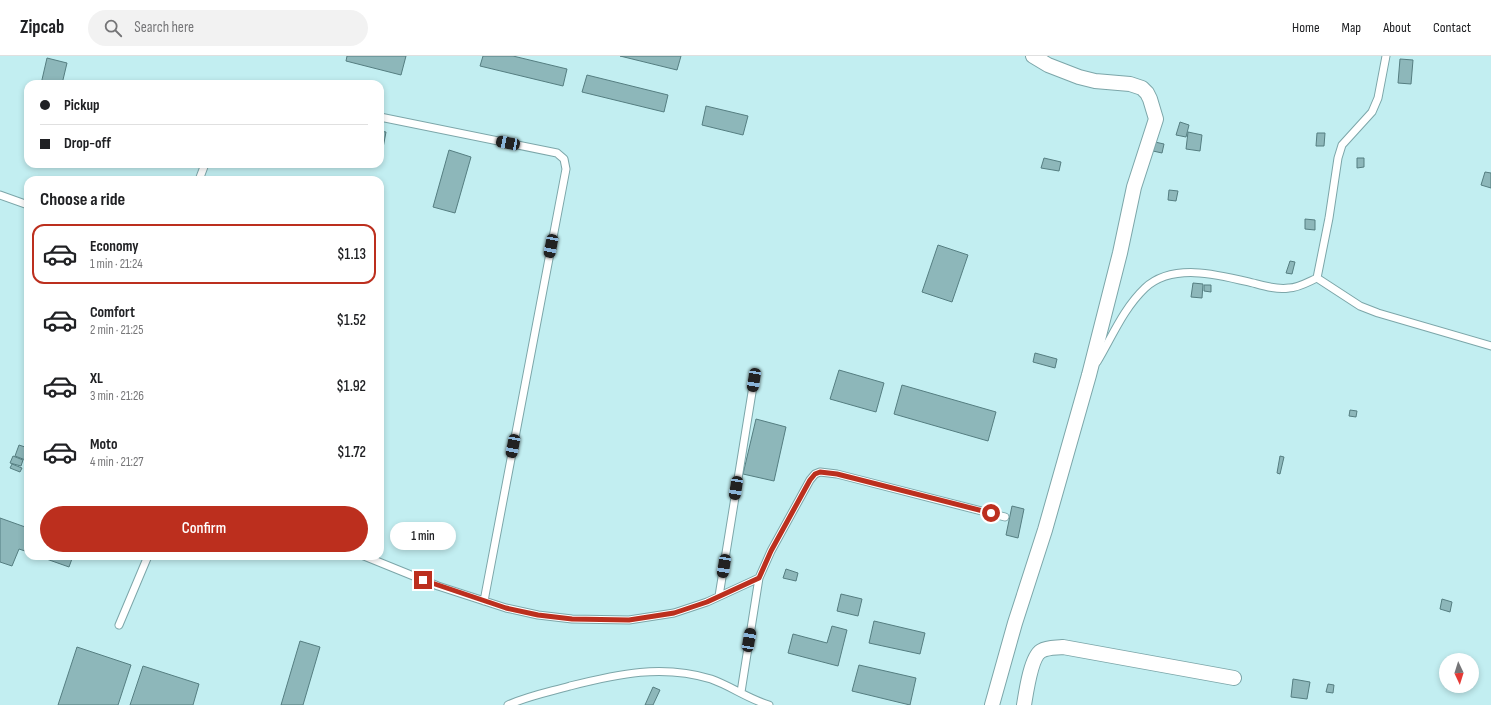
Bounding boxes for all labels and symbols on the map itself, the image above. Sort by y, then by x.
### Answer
car [495,135,521,151]
car [543,233,559,259]
car [746,367,762,393]
car [505,433,521,459]
car [728,475,744,501]
route start [982,504,1000,522]
callout: 1 min [390,522,456,550]
car [716,553,732,579]
route end [414,571,432,589]
car [741,627,757,653]
north arrow [1439,653,1479,693]

